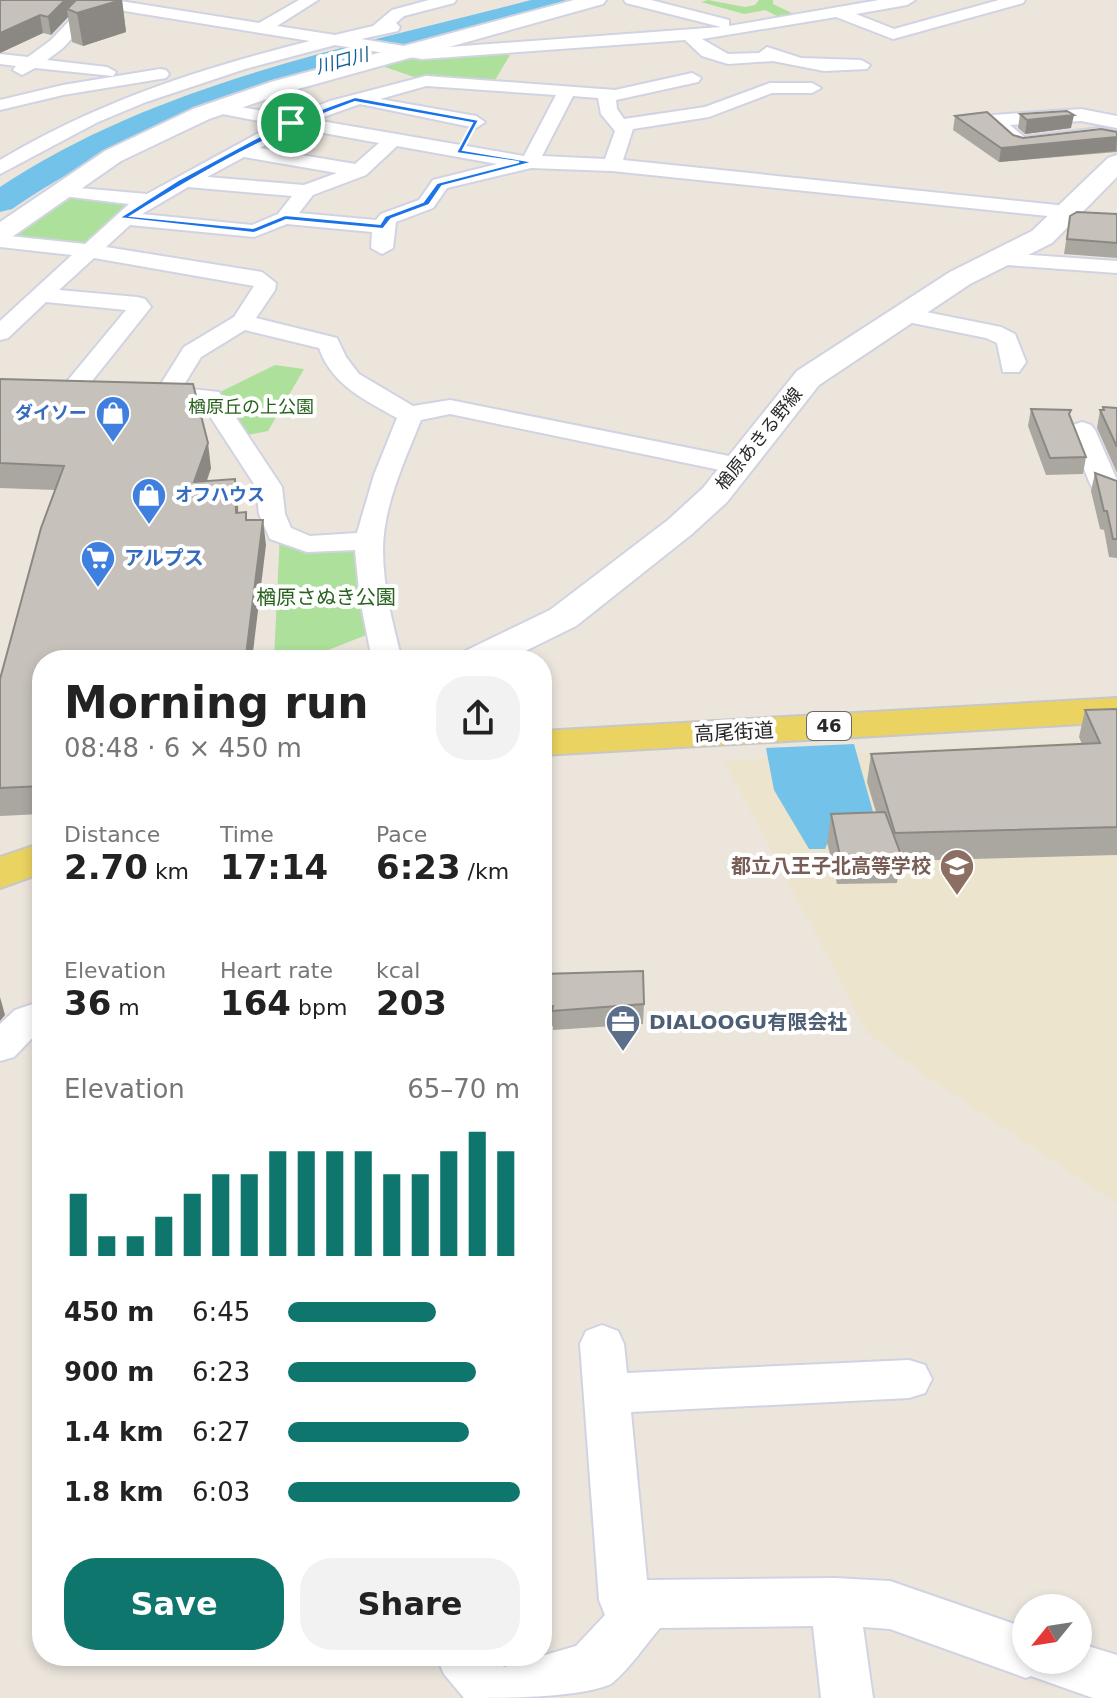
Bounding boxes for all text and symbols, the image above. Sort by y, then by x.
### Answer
water label: 川口川 [313,43,373,78]
pin [257,89,325,157]
icon: arrive [269,101,313,145]
street label: 楢原あきる野線 [711,383,806,494]
shop icon: ダイソー [94,394,132,444]
park label: 楢原丘の上公園 [188,396,314,417]
place label: ダイソー [15,402,87,423]
shop icon: オフハウス [130,476,168,526]
place label: オフハウス [175,484,265,505]
supermarket icon: アルプス [79,539,117,589]
place label: アルプス [124,546,204,570]
park label: 楢原さぬき公園 [256,585,396,609]
button: share [436,676,520,760]
text: Morning run [64,677,369,728]
road number: 46 [807,712,851,740]
street label: 高尾街道 [693,718,775,746]
text: 08:48 · 6 × 450 m [64,733,302,763]
text: Distance [64,822,160,847]
text: Time [220,822,274,847]
text: Pace [376,822,427,847]
text: 2.70 [64,847,148,887]
text: 17:14 [220,847,328,887]
text: 6:23 [376,847,461,887]
school or university icon: 都立八王子北高等学校 [938,847,976,897]
place label: 都立八王子北高等学校 [731,854,931,878]
text: km [148,859,189,884]
text: /km [461,859,509,884]
text: Elevation [64,958,166,983]
text: Heart rate [220,958,333,983]
text: kcal [376,958,420,983]
text: 36 [64,983,111,1023]
text: 164 [220,983,291,1023]
text: 203 [376,983,447,1023]
text: m [111,995,140,1020]
text: bpm [291,995,347,1020]
office icon: DIALOOGU有限会社 [604,1003,642,1053]
place label: DIALOOGU有限会社 [649,1010,847,1034]
text: Elevation [64,1074,185,1104]
text: 65–70 m [407,1074,520,1104]
text: 450 m [64,1297,154,1327]
text: 6:45 [192,1297,250,1327]
text: 900 m [64,1357,154,1387]
text: 6:23 [192,1357,250,1387]
text: 1.4 km [64,1417,164,1447]
text: 6:27 [192,1417,250,1447]
text: 1.8 km [64,1477,164,1507]
text: 6:03 [192,1477,250,1507]
button: Save [64,1558,284,1650]
button: Share [300,1558,520,1650]
north arrow [1012,1594,1092,1674]
map controls [1012,1594,1092,1674]

